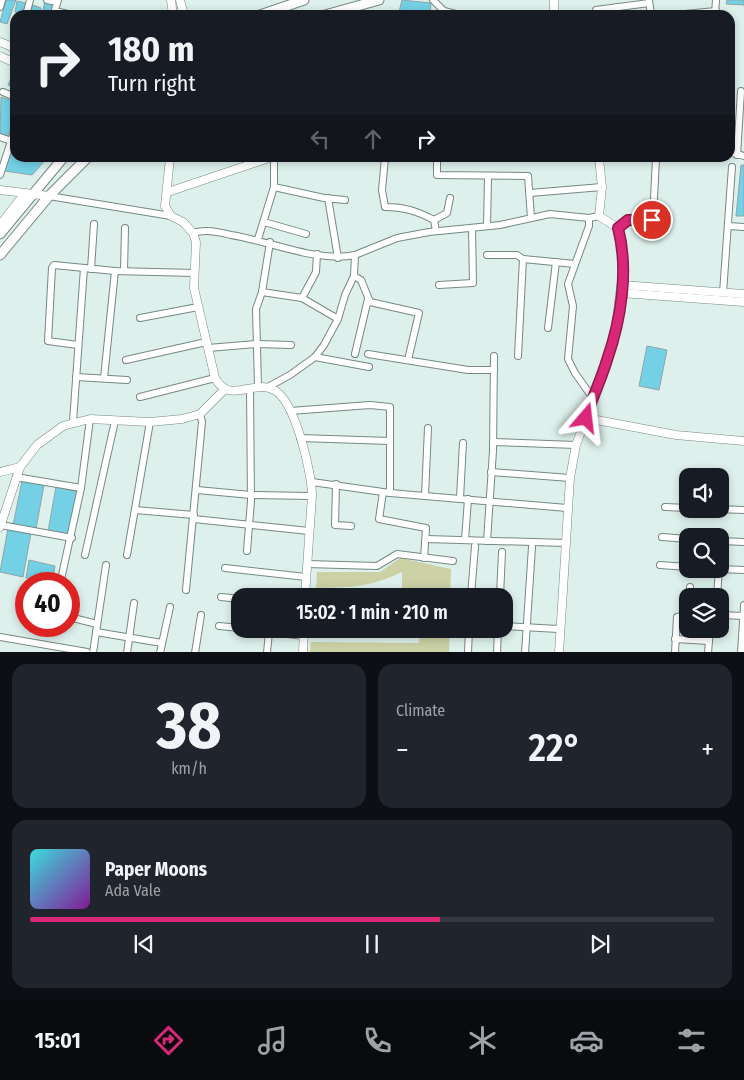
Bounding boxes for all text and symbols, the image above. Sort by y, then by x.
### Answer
text: 180 m [108,28,194,70]
icon: right [25,30,90,95]
text: Turn right [108,70,196,97]
icon: left [306,125,334,153]
icon: ahead [359,125,387,153]
icon: right [412,125,440,153]
pin [631,199,673,241]
icon: arrive [638,206,666,234]
position arrow [559,391,611,443]
map controls [679,468,729,638]
button: sound [679,468,729,518]
button: search [679,528,729,578]
speed limit sign: 40 [15,572,80,637]
button: layers [679,588,729,638]
text: 15:02 · 1 min · 210 m [296,601,448,624]
text: 38 [156,687,222,765]
text: Climate [396,701,445,720]
text: 22° [529,725,581,771]
text: − [396,733,409,766]
text: + [701,733,714,766]
text: km/h [171,759,207,778]
text: Paper Moons [105,858,207,881]
text: Ada Vale [105,881,161,900]
icon: previous [130,930,158,958]
icon: pause [358,930,386,958]
icon: next [586,930,614,958]
icon: directions [151,1023,186,1058]
icon: music [255,1023,290,1058]
icon: phone [360,1023,395,1058]
icon: climate [465,1023,500,1058]
icon: car [569,1023,604,1058]
icon: filters [674,1023,709,1058]
text: 15:01 [35,1027,81,1054]

